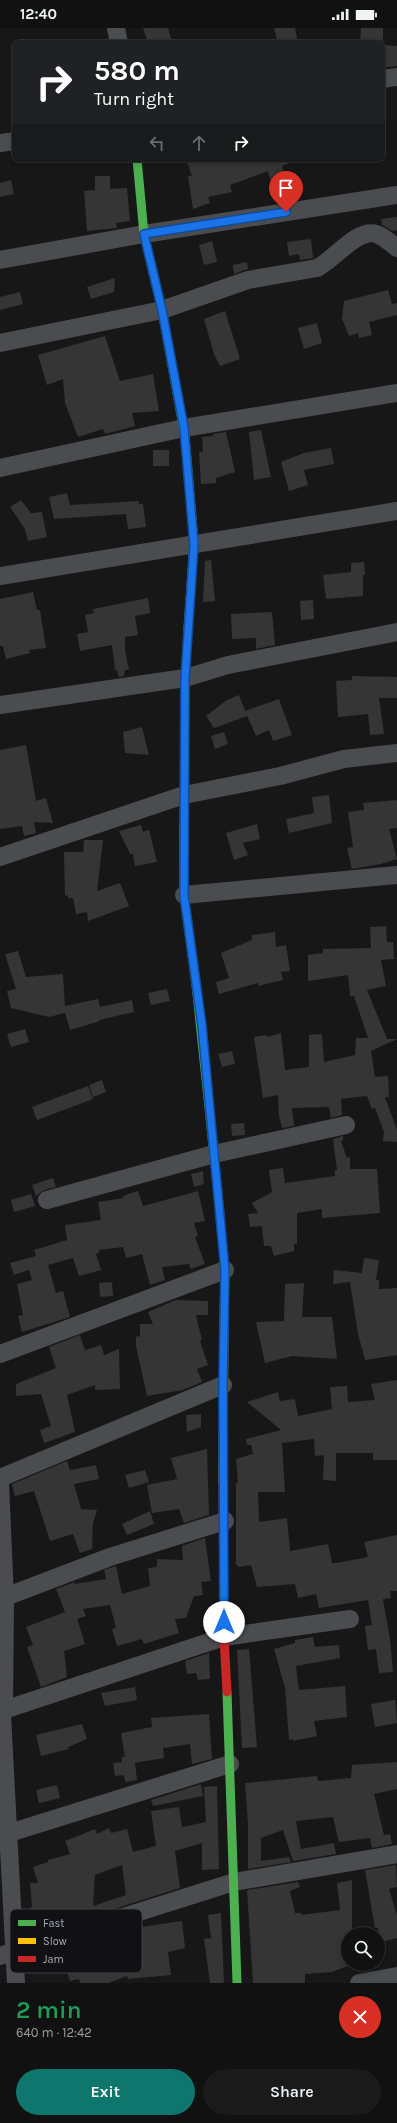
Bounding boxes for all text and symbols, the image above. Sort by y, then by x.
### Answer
text: 12:40 [20,5,57,23]
text: 580 m [94,54,180,87]
icon: right [28,56,80,108]
text: Turn right [94,88,174,110]
icon: left [146,132,168,154]
icon: ahead [188,132,210,154]
icon: right [230,132,252,154]
pin [269,171,303,212]
icon: arrive [275,177,297,199]
position arrow [203,1601,245,1643]
legend [10,1909,142,1973]
text: Fast [43,1917,64,1930]
map controls [341,1927,385,1971]
button: search [341,1927,385,1971]
text: Slow [43,1935,67,1948]
text: Jam [43,1953,64,1966]
text: 2 min [16,1996,82,2024]
button: close [339,1996,381,2038]
text: 640 m · 12:42 [16,2025,92,2040]
button: Exit [16,2069,195,2115]
button: Share [203,2069,381,2115]

